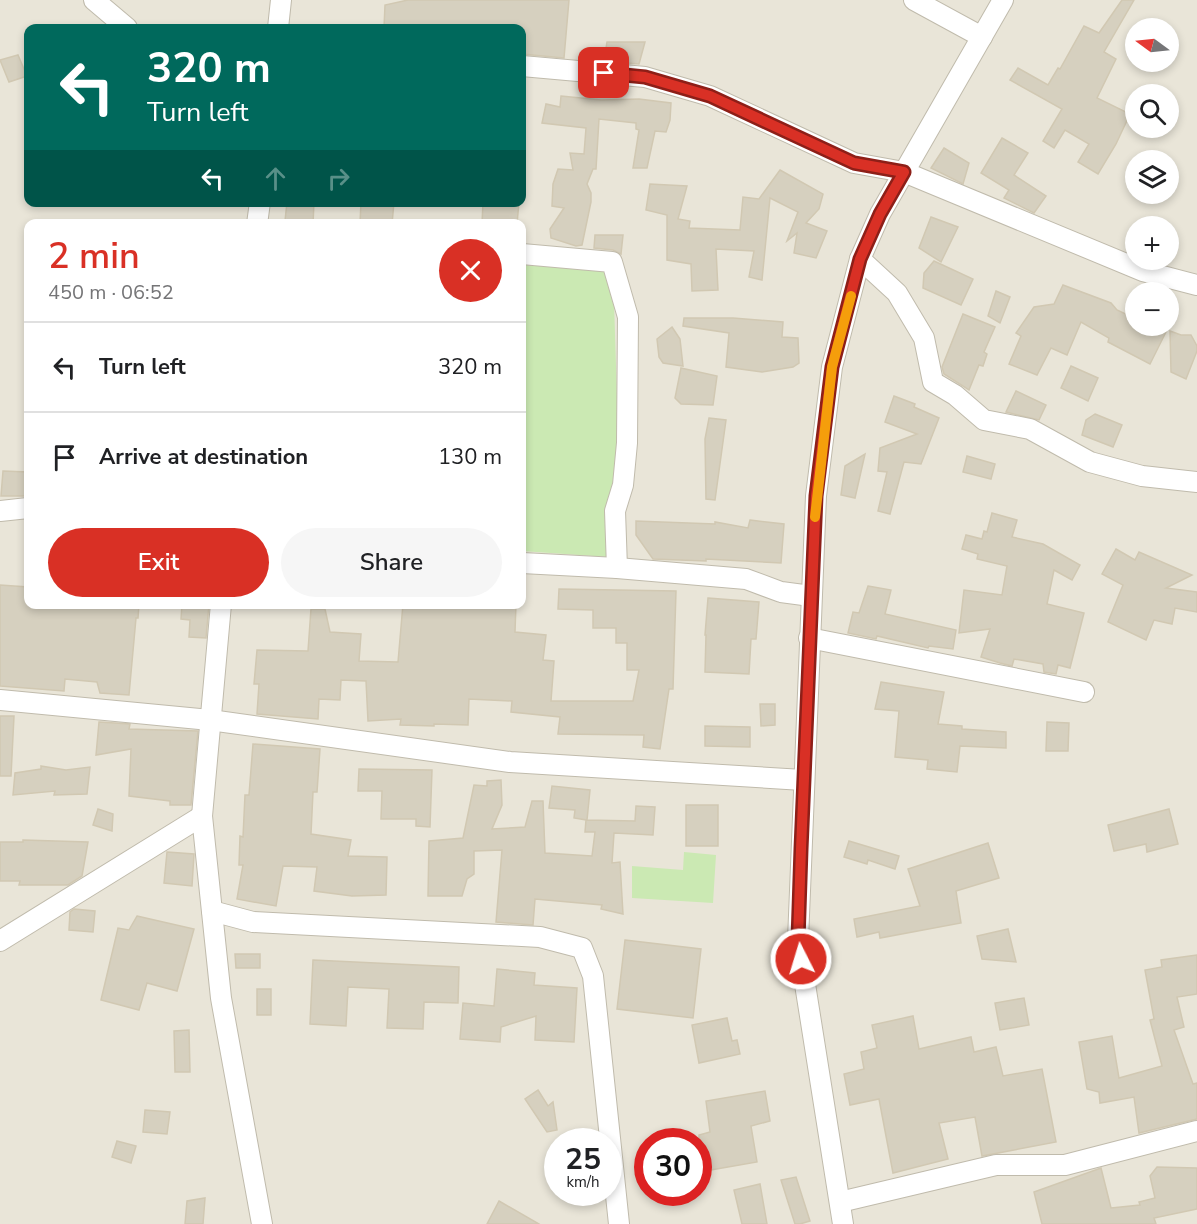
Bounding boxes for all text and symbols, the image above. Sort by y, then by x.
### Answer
north arrow [1125,18,1179,72]
map controls [1125,18,1179,336]
text: 320 m [147,40,271,97]
pin [578,47,629,98]
icon: left [48,48,126,126]
icon: arrive [587,56,620,89]
button: search [1125,84,1179,138]
text: Turn left [147,94,248,131]
button: layers [1125,150,1179,204]
icon: left [196,162,229,195]
icon: ahead [259,162,292,195]
icon: right [322,162,355,195]
button: + [1125,216,1179,270]
text: 2 min [48,232,140,281]
button: close [439,239,502,302]
text: 450 m · 06:52 [48,279,174,306]
button: − [1125,282,1179,336]
icon: left [48,351,81,384]
text: Turn left [99,352,186,382]
text: 320 m [438,352,502,382]
icon: arrive [48,441,81,474]
text: Arrive at destination [99,442,308,472]
text: 130 m [438,442,502,472]
button: Exit [48,528,269,597]
button: Share [281,528,502,597]
position arrow [769,927,833,991]
speed limit sign: 30 [634,1128,712,1206]
text: 25 [565,1139,601,1180]
text: km/h [566,1172,600,1192]

